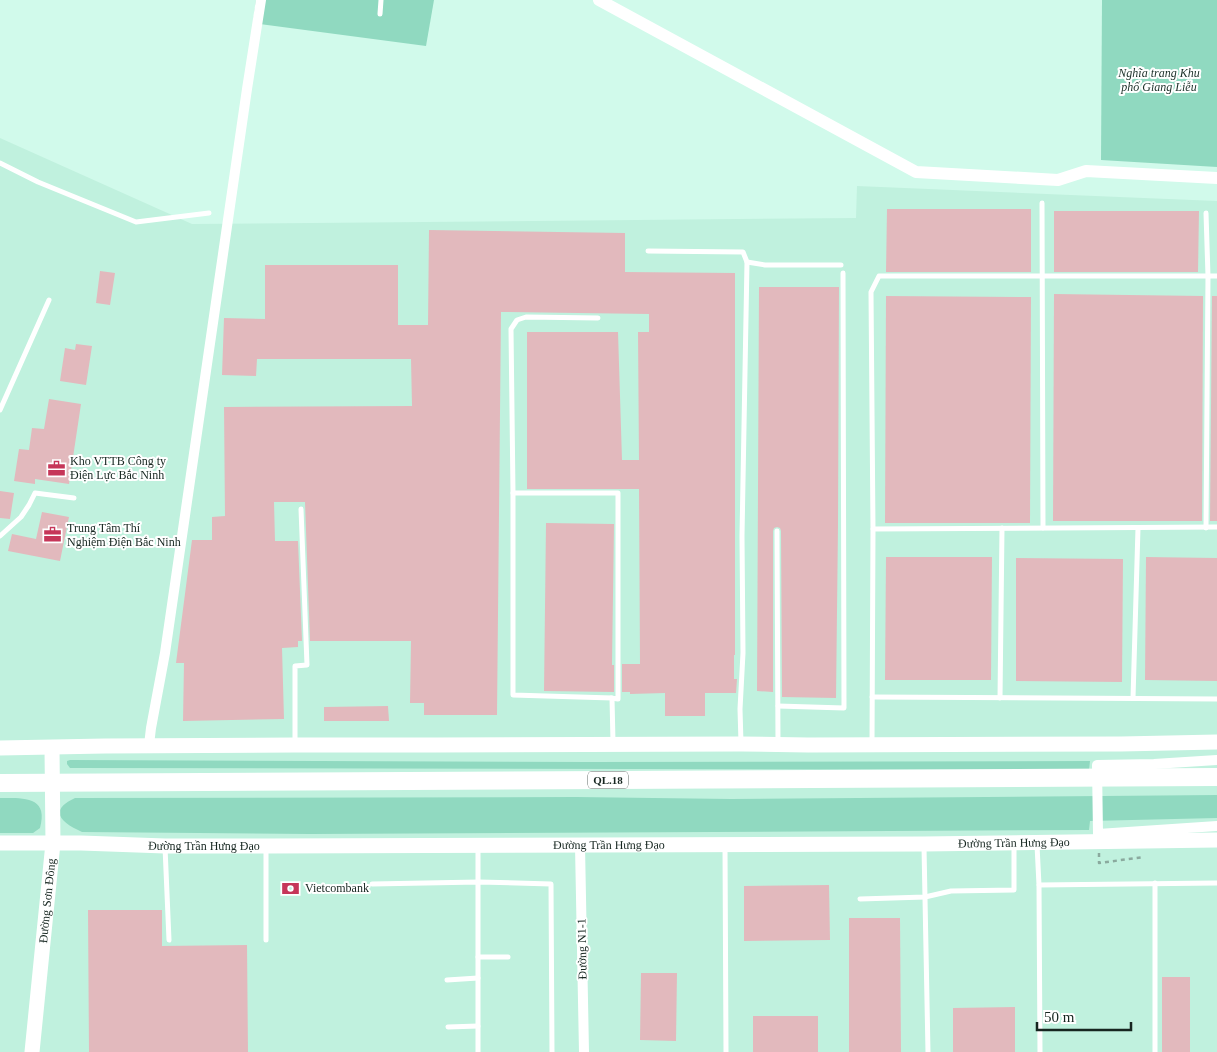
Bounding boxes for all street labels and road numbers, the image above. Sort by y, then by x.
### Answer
road number: QL.18 [588,772,628,788]
street label: Đường Trần Hưng Đạo [958,835,1070,851]
street label: Đường Trần Hưng Đạo [148,838,260,853]
street label: Đường Trần Hưng Đạo [553,838,665,852]
street label: Đường Sơn Đông [36,858,58,944]
street label: Đường N1-1 [574,918,590,980]

